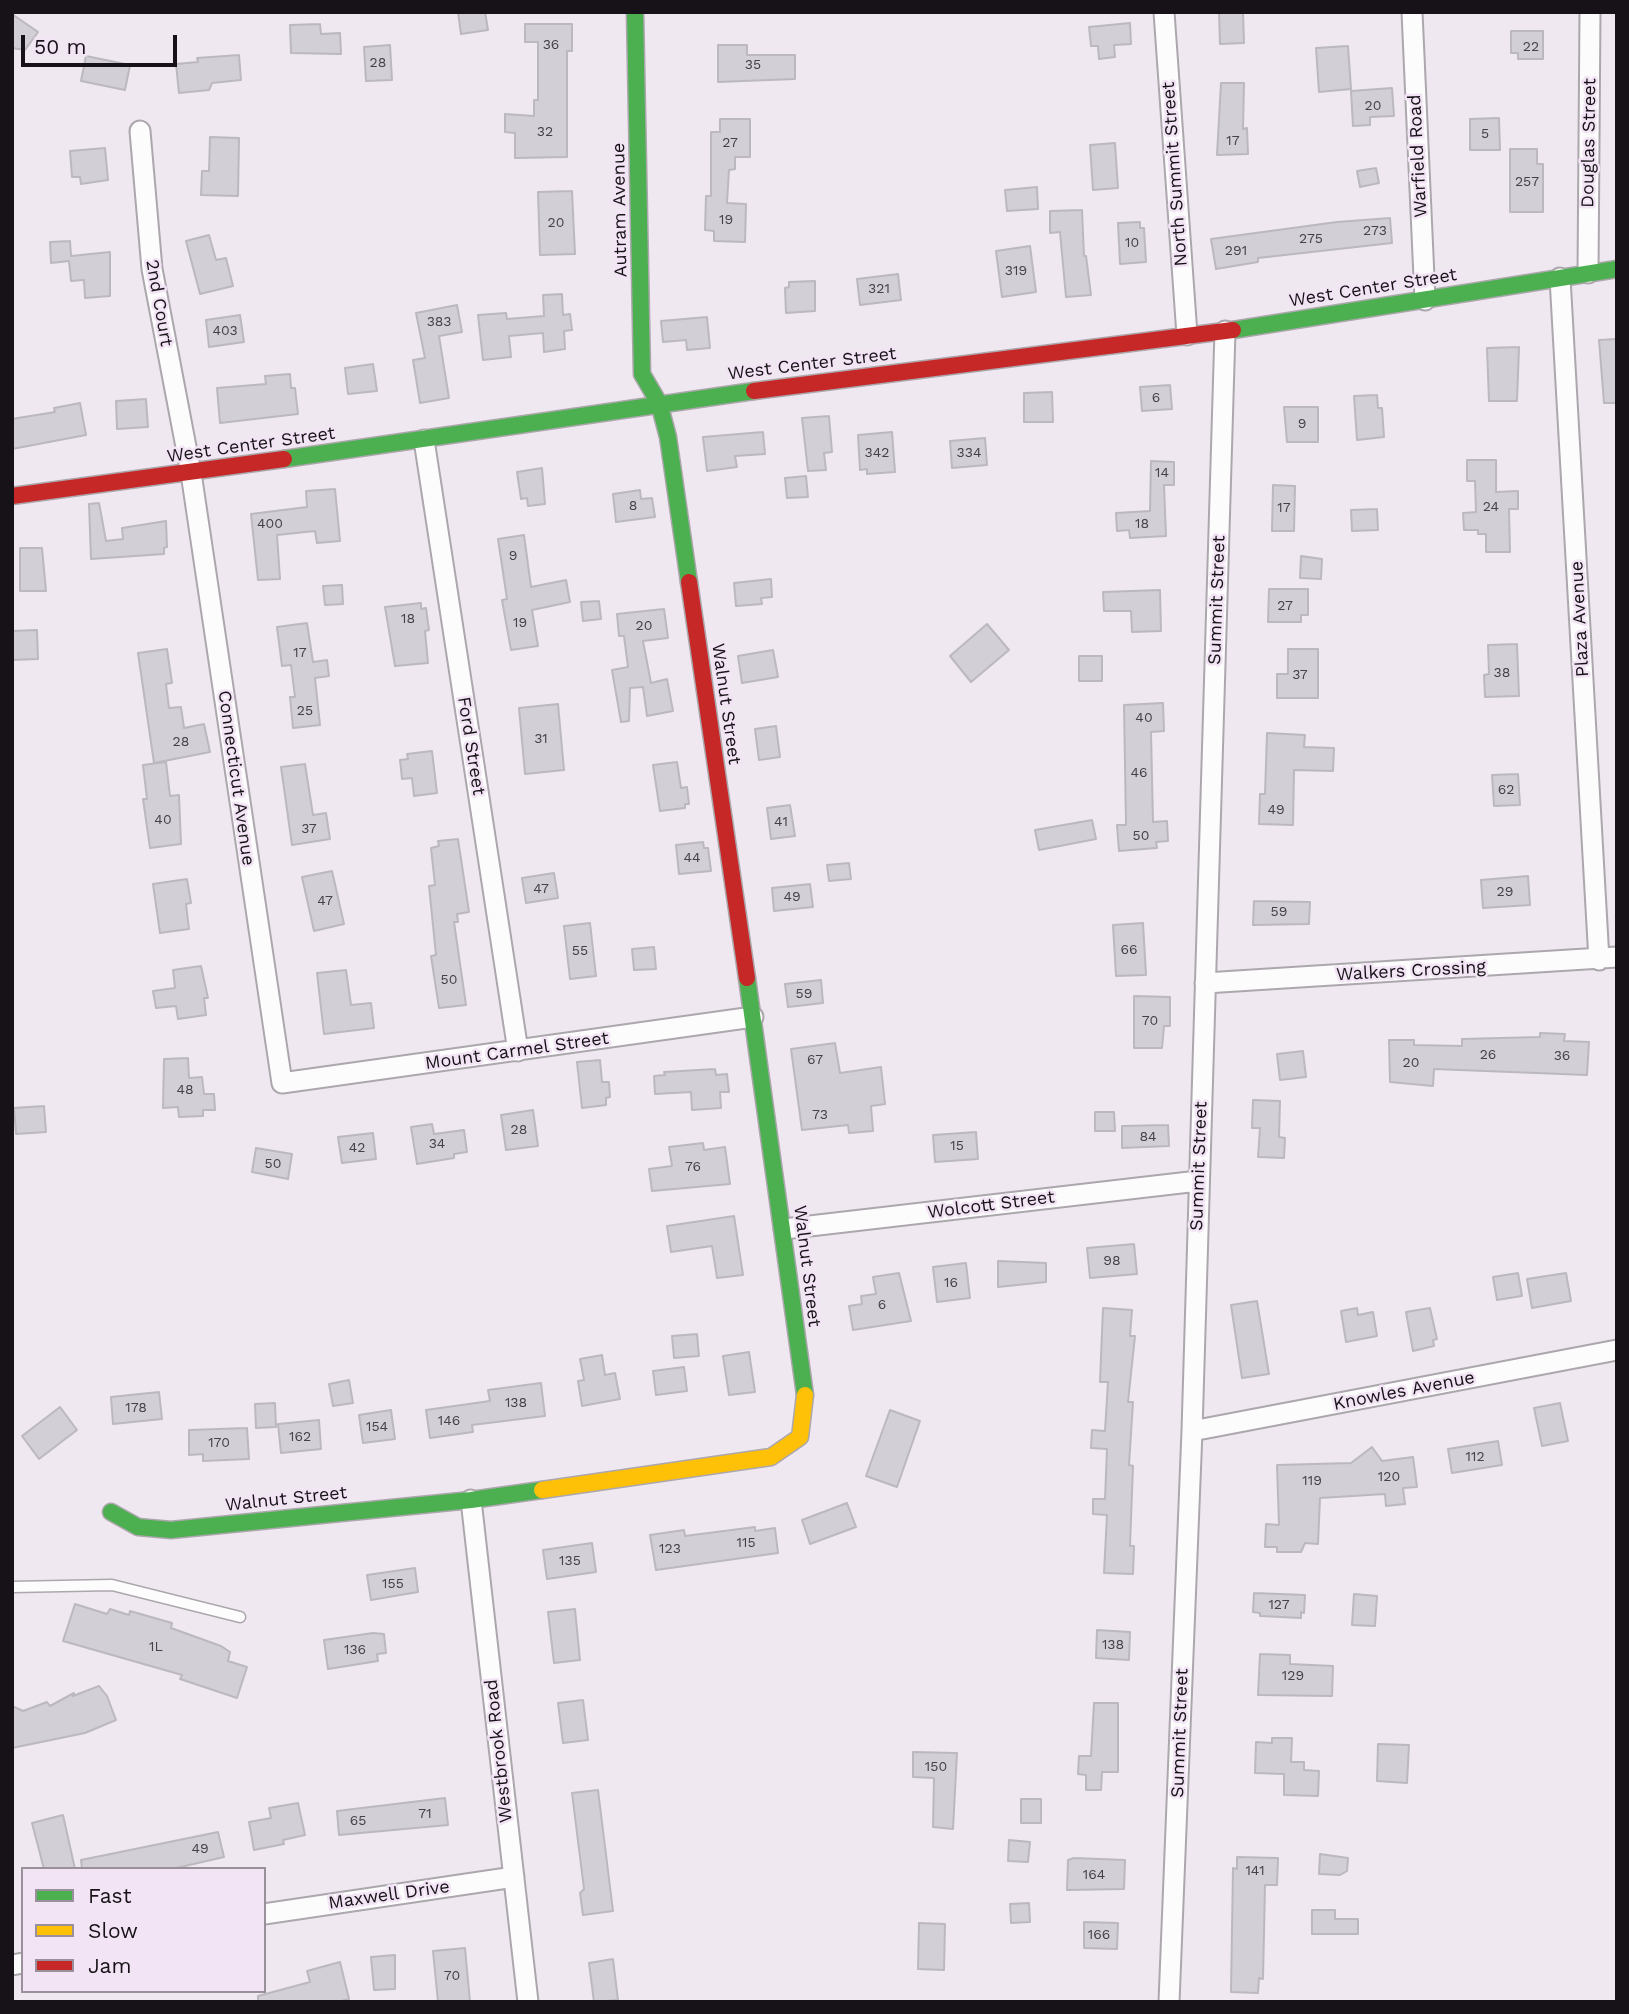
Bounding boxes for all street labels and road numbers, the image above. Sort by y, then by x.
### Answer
street label: Douglas Street [1577,78,1601,208]
street label: North Summit Street [1158,81,1192,267]
street label: Warfield Road [1404,94,1432,218]
street label: Autram Avenue [608,143,632,277]
street label: 2nd Court [141,258,177,348]
street label: West Center Street [1288,264,1458,312]
street label: West Center Street [727,343,897,385]
street label: West Center Street [166,423,336,467]
street label: Summit Street [1204,535,1230,665]
street label: Plaza Avenue [1566,560,1594,678]
street label: Walnut Street [707,642,745,766]
street label: Connecticut Avenue [213,689,259,867]
street label: Ford Street [453,695,489,797]
street label: Walkers Crossing [1336,956,1486,986]
street label: Mount Carmel Street [424,1027,610,1075]
street label: Summit Street [1186,1101,1212,1231]
street label: Wolcott Street [926,1186,1056,1224]
street label: Walnut Street [789,1204,825,1328]
street label: Knowles Avenue [1331,1367,1477,1415]
street label: Walnut Street [224,1482,348,1516]
street label: Summit Street [1167,1668,1193,1798]
street label: Westbrook Road [481,1678,517,1824]
street label: Maxwell Drive [327,1876,451,1914]

